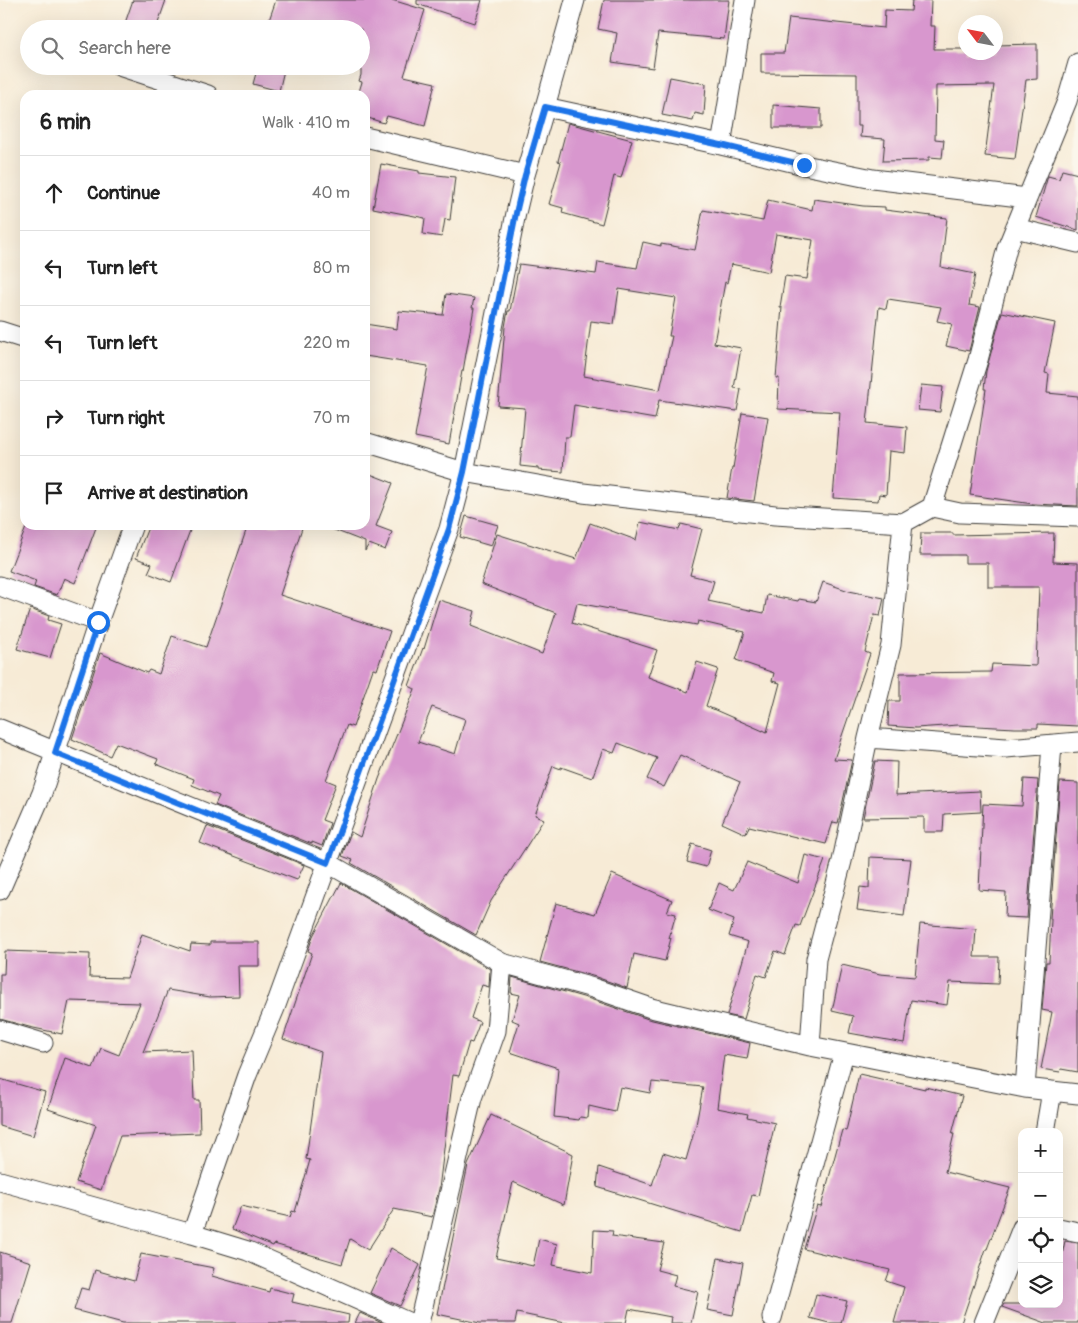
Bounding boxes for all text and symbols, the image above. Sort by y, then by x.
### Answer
north arrow [958,15,1003,60]
search box [20,20,370,75]
icon: search [38,34,66,62]
text: Search here [78,36,171,60]
text: 6 min [40,109,91,136]
text: Walk · 410 m [262,113,350,133]
route end [793,154,816,177]
icon: ahead [40,179,68,207]
text: Continue [87,181,160,205]
text: 40 m [312,183,350,203]
icon: left [40,254,68,282]
text: Turn left [87,256,157,280]
text: 80 m [313,258,350,278]
icon: left [40,329,68,357]
text: Turn left [87,331,157,355]
text: 220 m [304,333,350,353]
icon: right [40,404,68,432]
text: Turn right [87,406,165,430]
text: 70 m [313,408,350,428]
icon: arrive [40,479,68,507]
text: Arrive at destination [87,481,248,505]
route start [87,611,110,634]
map controls [1018,1128,1063,1308]
button: + [1018,1128,1063,1173]
button: − [1018,1173,1063,1218]
button: locate [1018,1218,1063,1263]
button: layers [1018,1263,1063,1308]

